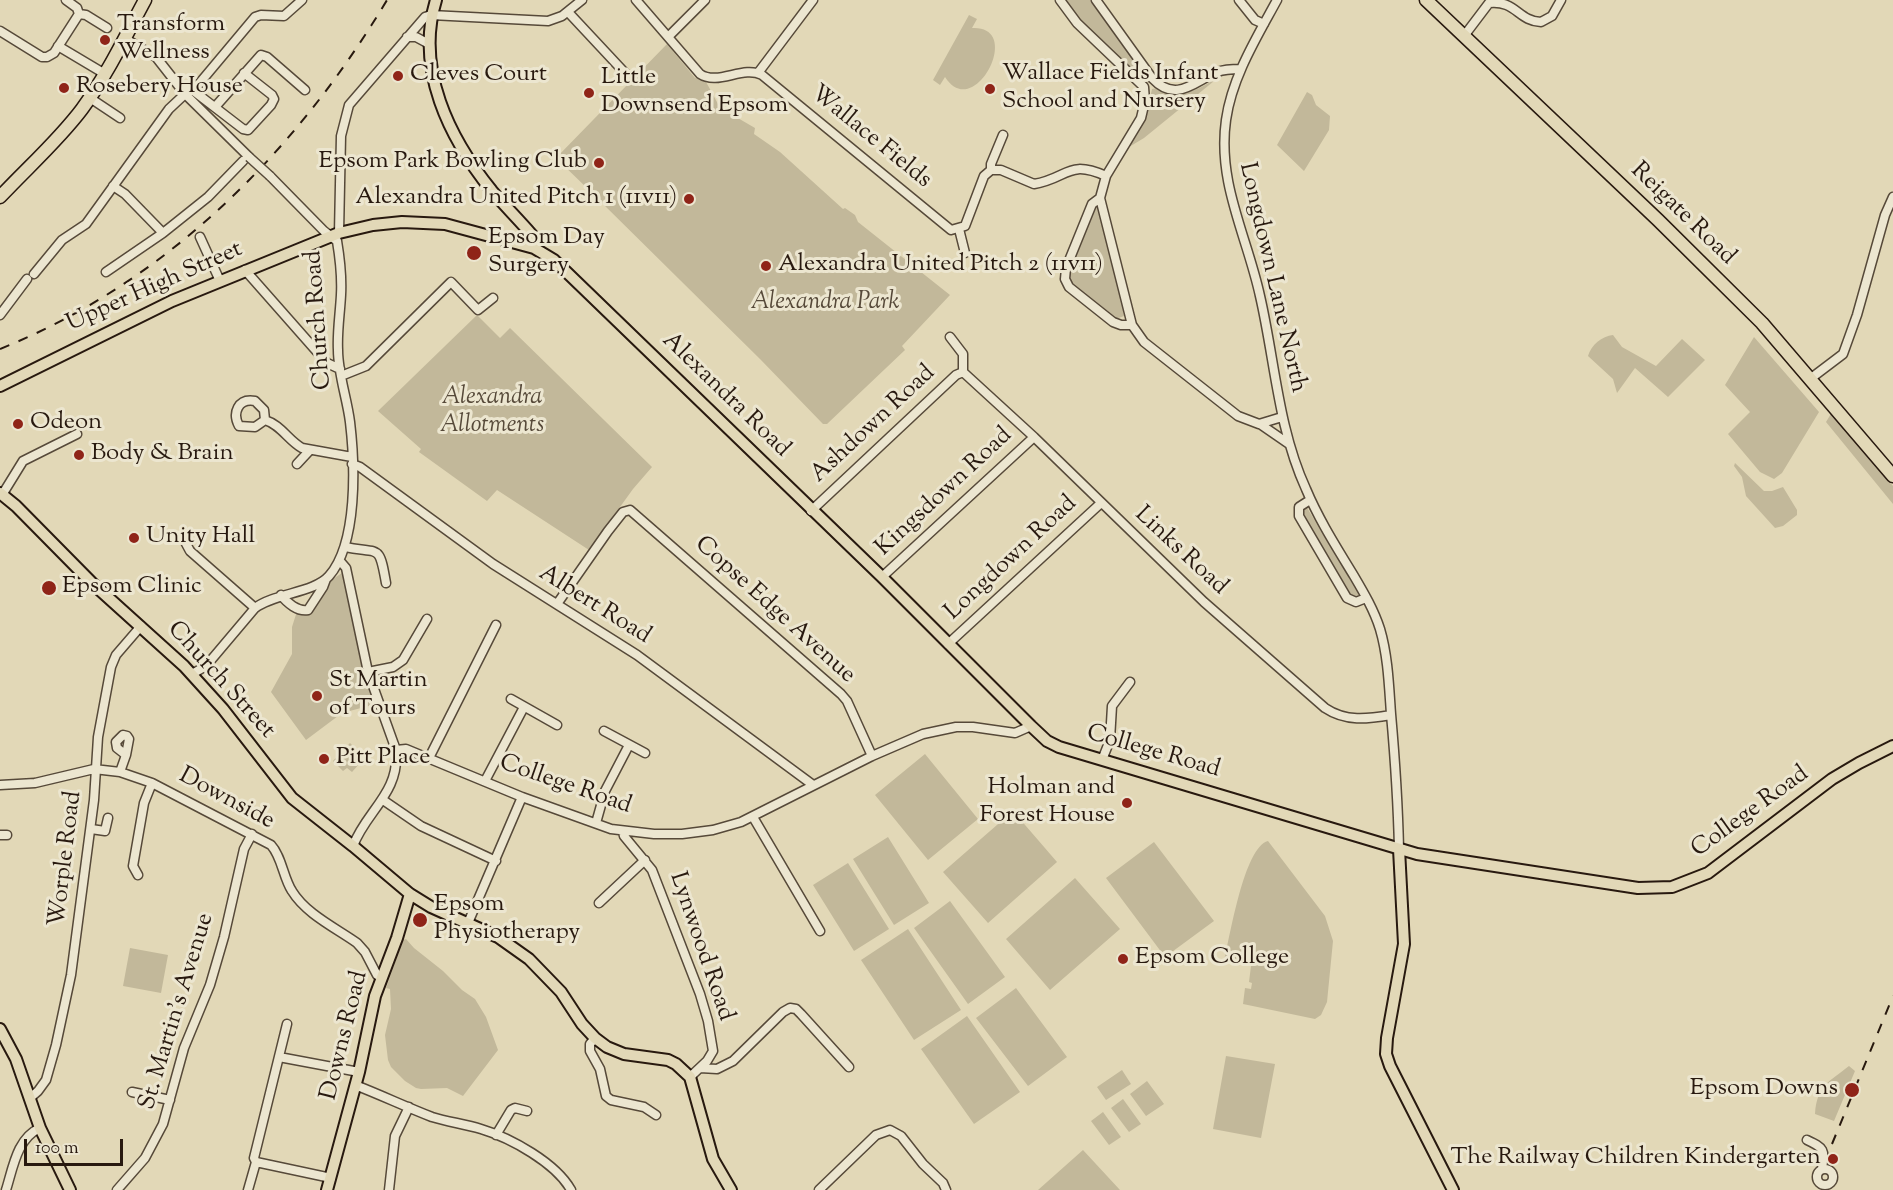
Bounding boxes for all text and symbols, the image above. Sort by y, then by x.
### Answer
place label: Transform Wellness [117,12,225,68]
marker: Transform Wellness [98,33,112,47]
place label: Wallace Fields Infant School and Nursery [1002,61,1218,117]
place label: Cleves Court [410,62,547,90]
place label: Little Downsend Epsom [601,65,788,121]
marker: Cleves Court [391,69,405,83]
place label: Rosebery House [76,74,243,102]
street label: Wallace Fields [804,80,936,196]
marker: Rosebery House [57,81,71,95]
marker: Wallace Fields Infant School and Nursery [983,82,997,96]
marker: Little Downsend Epsom [582,86,596,100]
place label: Epsom Park Bowling Club [318,149,587,177]
marker: Epsom Park Bowling Club [592,156,606,170]
street label: Reigate Road [1623,158,1741,272]
street label: Longdown Lane North [1231,160,1311,396]
place label: Alexandra United Pitch 1 (11v11) [355,185,677,213]
marker: Alexandra United Pitch 1 (11v11) [682,192,696,206]
place label: Epsom Day Surgery [488,225,605,281]
street label: Upper High Street [62,236,248,340]
marker: Epsom Day Surgery [465,244,483,262]
street label: Church Road [301,249,339,391]
place label: Alexandra United Pitch 2 (11v11) [778,252,1103,280]
marker: Alexandra United Pitch 2 (11v11) [759,259,773,273]
park label: Alexandra Park [751,290,899,318]
street label: Alexandra Road [655,327,795,465]
street label: Ashdown Road [806,360,942,490]
park label: Alexandra Allotments [440,385,544,441]
place label: Odeon [30,410,102,438]
marker: Odeon [11,417,25,431]
street label: Kingsdown Road [871,422,1019,564]
place label: Body & Brain [91,441,234,469]
marker: Body & Brain [72,448,86,462]
street label: Longdown Road [940,490,1084,628]
street label: Links Road [1127,502,1233,602]
place label: Unity Hall [146,524,255,552]
marker: Unity Hall [127,531,141,545]
street label: Copse Edge Avenue [688,531,860,691]
street label: Albert Road [533,560,655,652]
place label: Epsom Clinic [62,574,202,602]
marker: Epsom Clinic [40,579,58,597]
street label: Church Street [160,616,280,746]
place label: St Martin of Tours [329,668,428,724]
marker: St Martin of Tours [310,689,324,703]
street label: College Road [1083,720,1223,786]
place label: Pitt Place [336,745,430,773]
street label: College Road [495,750,635,822]
marker: Pitt Place [317,752,331,766]
street label: College Road [1687,761,1815,865]
street label: Downside [173,763,279,837]
place label: Holman and Forest House [979,775,1115,831]
street label: Worple Road [44,790,90,928]
marker: Holman and Forest House [1120,796,1134,810]
street label: Lynwood Road [661,869,739,1025]
place label: Epsom Physiotherapy [434,892,580,948]
street label: St. Martin's Avenue [134,910,222,1114]
marker: Epsom Physiotherapy [411,911,429,929]
place label: Epsom College [1135,945,1289,973]
marker: Epsom College [1116,952,1130,966]
street label: Downs Road [316,968,376,1104]
place label: Epsom Downs [1690,1076,1838,1104]
marker: Epsom Downs [1843,1081,1861,1099]
scale bar [27,1127,126,1165]
text: 100 m [35,1136,79,1162]
place label: The Railway Children Kindergarten [1450,1145,1821,1173]
marker: The Railway Children Kindergarten [1826,1152,1840,1166]

